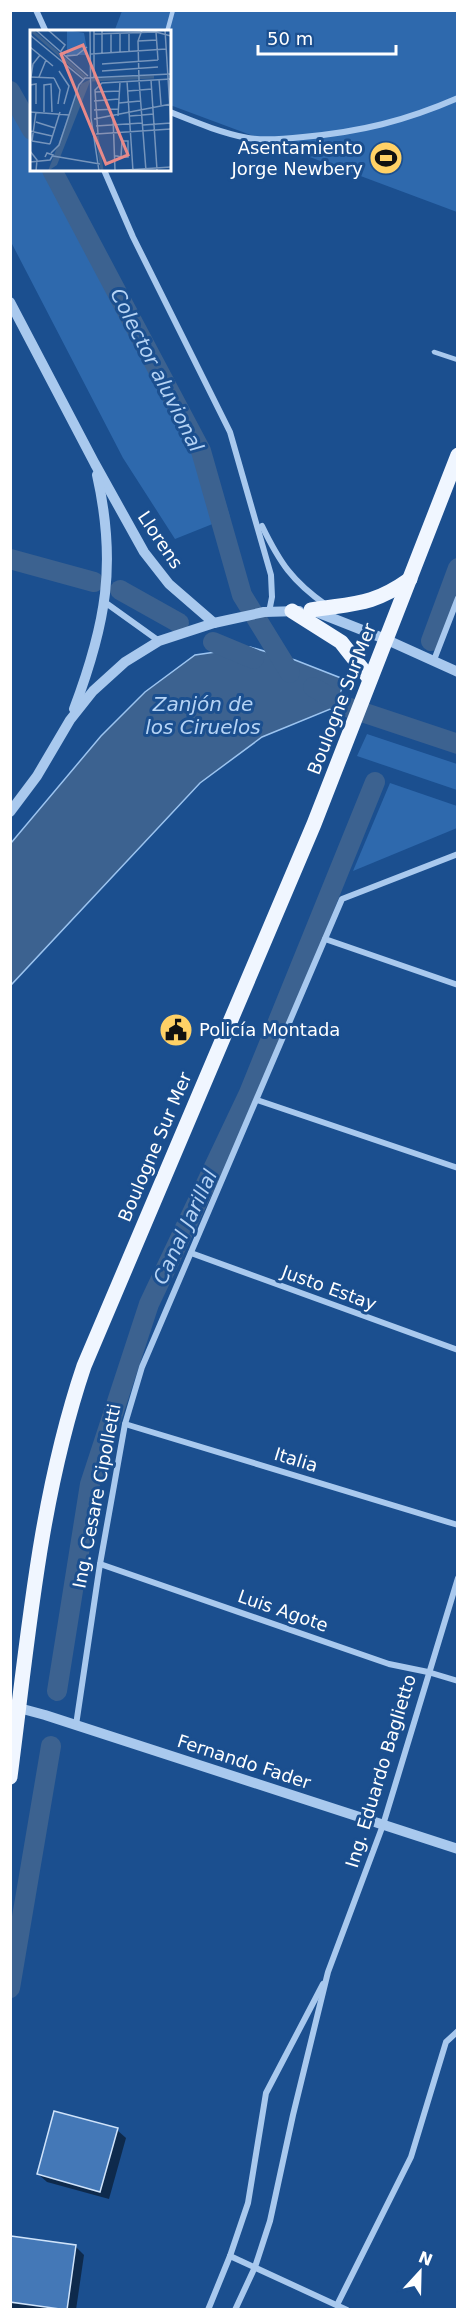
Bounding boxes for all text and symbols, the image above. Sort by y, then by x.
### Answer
scale bar [258,18,396,56]
text: 50 m [267,28,313,49]
inset map [30,30,171,171]
place label: Asentamiento Jorge Newbery [231,137,363,179]
sports icon: Asentamiento Jorge Newbery [368,140,404,176]
water label: Colector aluvional [105,284,209,456]
street label: Llorens [134,507,187,573]
street label: Boulogne Sur Mer [303,620,380,777]
water label: Zanjón de los Ciruelos [145,692,261,739]
public building icon: Policía Montada [158,1012,194,1048]
place label: Policía Montada [199,1019,340,1040]
street label: Boulogne Sur Mer [114,1068,196,1225]
water label: Canal Jarillal [148,1165,222,1288]
street label: Justo Estay [278,1260,380,1315]
street label: Ing. Cesare Cipolletti [68,1402,125,1590]
street label: Italia [272,1443,320,1476]
street label: Luis Agote [235,1585,331,1636]
street label: Ing. Eduardo Baglietto [341,1672,420,1870]
street label: Fernando Fader [175,1730,314,1793]
north arrow [390,2242,450,2302]
text: N [416,2247,435,2270]

